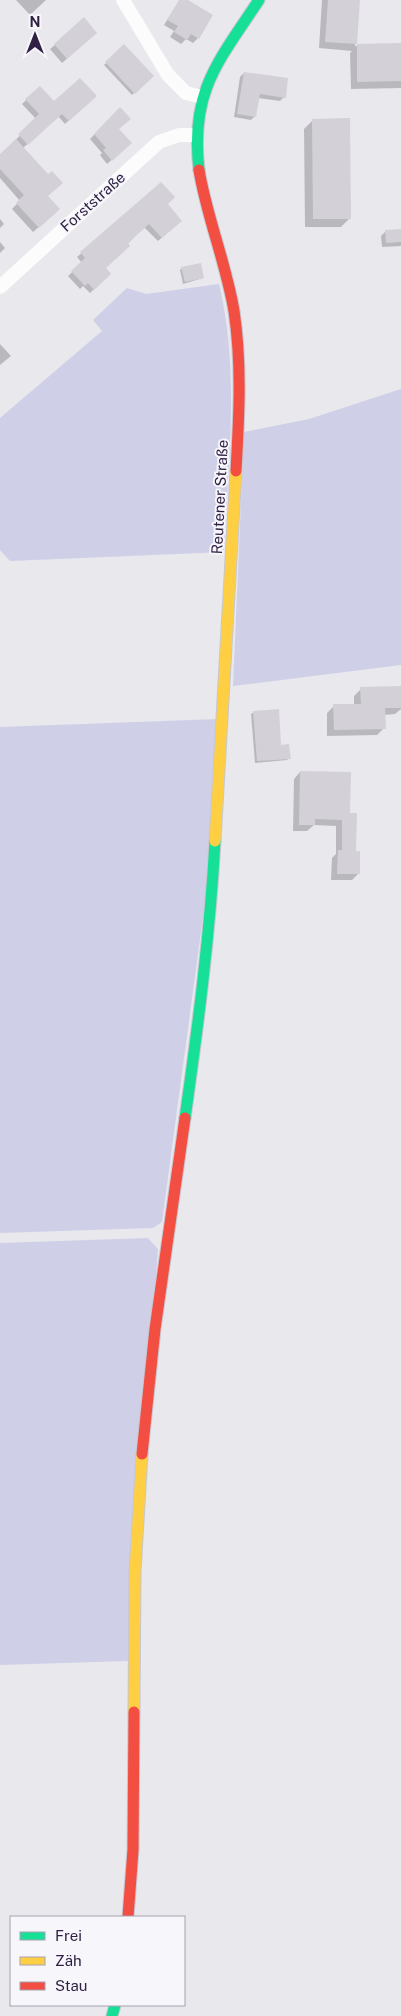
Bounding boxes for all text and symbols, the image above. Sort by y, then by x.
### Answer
north arrow [10,10,60,60]
text: N [30,14,40,30]
street label: Forststraße [57,168,128,235]
street label: Reutener Straße [208,439,231,555]
legend [10,1916,185,2006]
text: Frei [55,1927,82,1944]
text: Zäh [55,1952,82,1969]
text: Stau [55,1977,88,1994]

